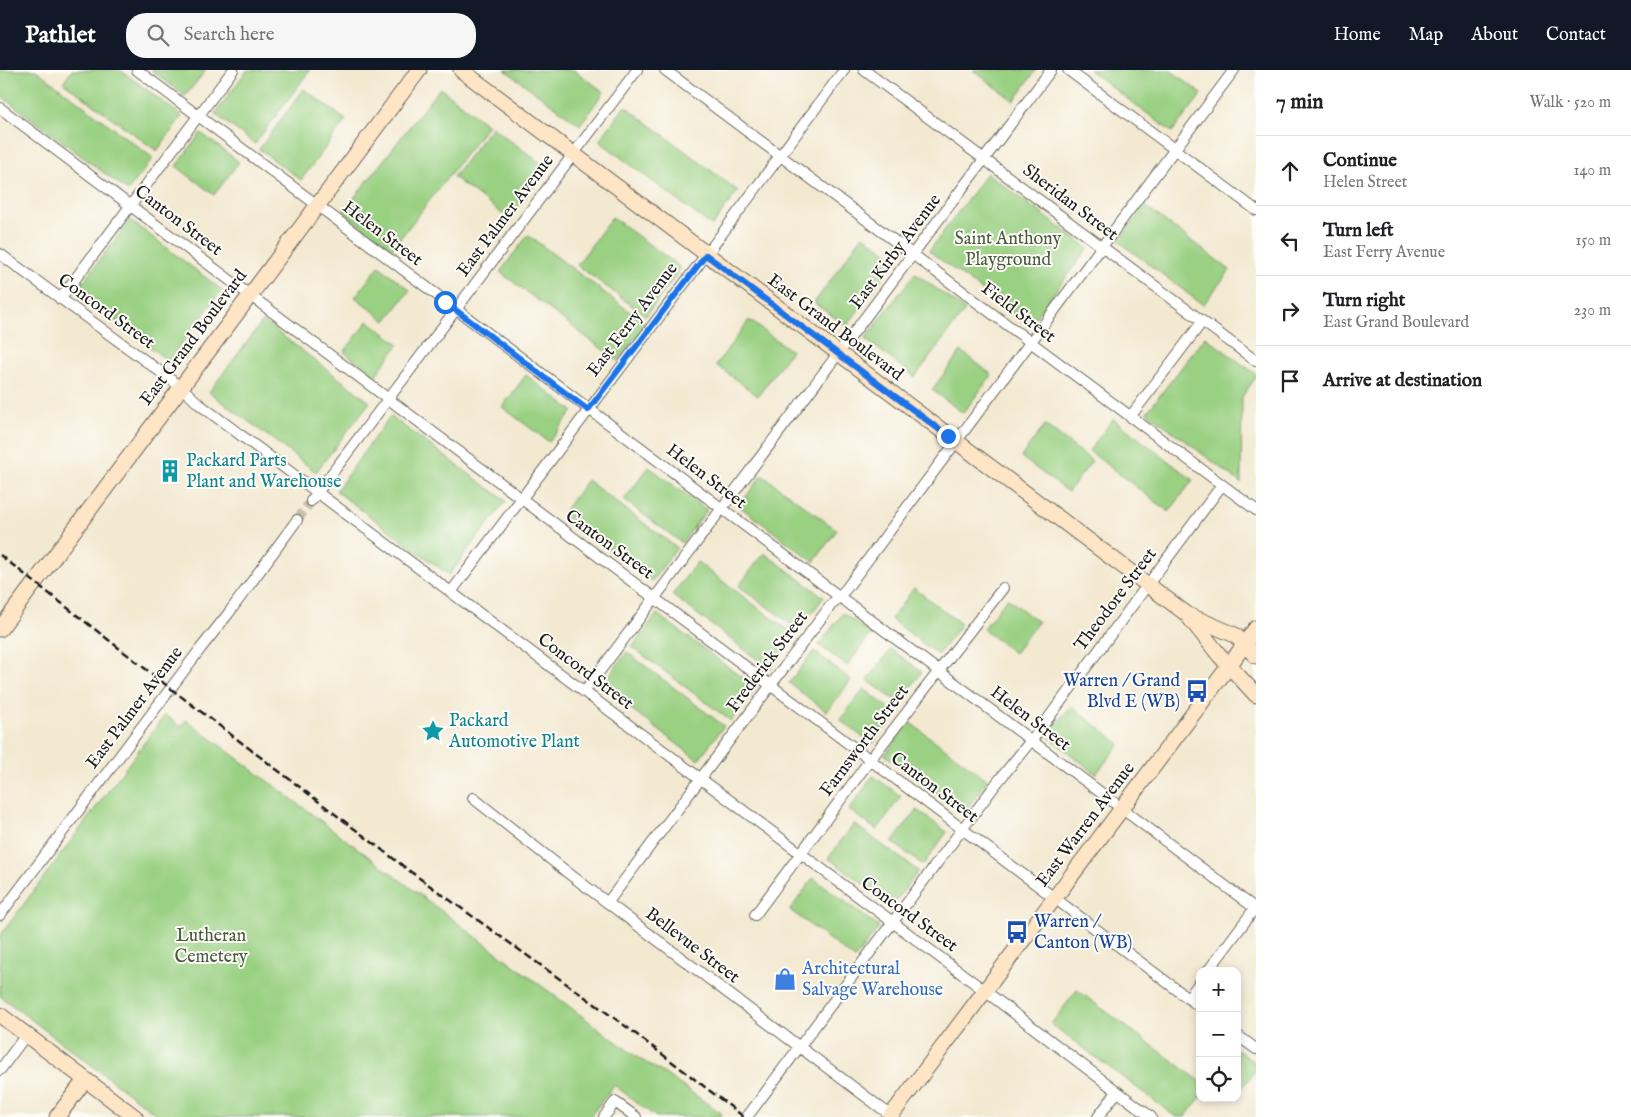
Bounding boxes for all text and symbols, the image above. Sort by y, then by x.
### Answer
search box [126,13,476,58]
text: Pathlet [25,20,96,51]
icon: search [144,21,172,49]
text: Search here [184,23,274,47]
text: Home [1334,24,1381,47]
text: Map [1409,24,1443,47]
text: About [1471,24,1518,47]
text: Contact [1546,24,1606,47]
text: 7 min [1276,89,1323,116]
text: Walk · 520 m [1529,93,1611,113]
text: Continue [1323,149,1397,173]
street label: East Palmer Avenue [452,150,560,282]
icon: ahead [1276,157,1304,185]
street label: Sheridan Street [1018,160,1122,246]
text: 140 m [1573,161,1611,181]
text: Helen Street [1323,173,1407,193]
street label: Canton Street [129,180,227,262]
street label: East Kirby Avenue [845,190,947,314]
street label: Helen Street [337,196,427,272]
text: Turn left [1323,219,1394,243]
icon: left [1276,227,1304,255]
park label: Saint Anthony Playground [955,228,1062,272]
text: 150 m [1576,231,1611,251]
text: East Ferry Avenue [1323,243,1445,263]
street label: East Ferry Avenue [583,258,683,382]
street label: East Grand Boulevard [135,265,253,411]
street label: Concord Street [53,269,159,355]
street label: East Grand Boulevard [762,269,908,387]
street label: Field Street [976,277,1060,349]
text: Turn right [1323,289,1405,313]
route start [434,291,457,314]
icon: right [1276,297,1304,325]
text: 230 m [1574,301,1611,321]
text: East Grand Boulevard [1323,313,1469,333]
icon: arrive [1276,367,1304,395]
text: Arrive at destination [1323,369,1482,393]
route end [937,425,960,448]
street label: Helen Street [661,439,751,515]
place label: Packard Parts Plant and Warehouse [186,450,341,494]
building icon: Packard Parts Plant and Warehouse [157,458,183,484]
street label: Canton Street [560,505,658,585]
street label: Theodore Street [1070,544,1162,656]
street label: Frederick Street [722,607,814,717]
street label: Concord Street [532,628,638,716]
street label: East Palmer Avenue [81,642,189,774]
place label: Warren / Grand Blvd E (WB) [1063,670,1180,714]
bus stop icon: Warren / Grand Blvd E (WB) [1184,678,1210,704]
street label: Farnsworth Street [816,681,914,801]
street label: Helen Street [985,681,1075,757]
place label: Packard Automotive Plant [448,710,580,754]
place icon: Packard Automotive Plant [420,718,446,744]
street label: Canton Street [885,747,983,829]
street label: East Warren Avenue [1032,758,1140,892]
street label: Concord Street [856,872,962,958]
street label: Bellevue Street [640,903,744,989]
place label: Warren / Canton (WB) [1034,911,1132,955]
bus stop icon: Warren / Canton (WB) [1004,919,1030,945]
park label: Lutheran Cemetery [174,925,248,969]
place label: Architectural Salvage Warehouse [801,958,943,1002]
shop icon: Architectural Salvage Warehouse [772,966,798,992]
map controls [1196,967,1241,1102]
button: + [1196,967,1241,1012]
button: − [1196,1012,1241,1057]
button: locate [1196,1057,1241,1102]

